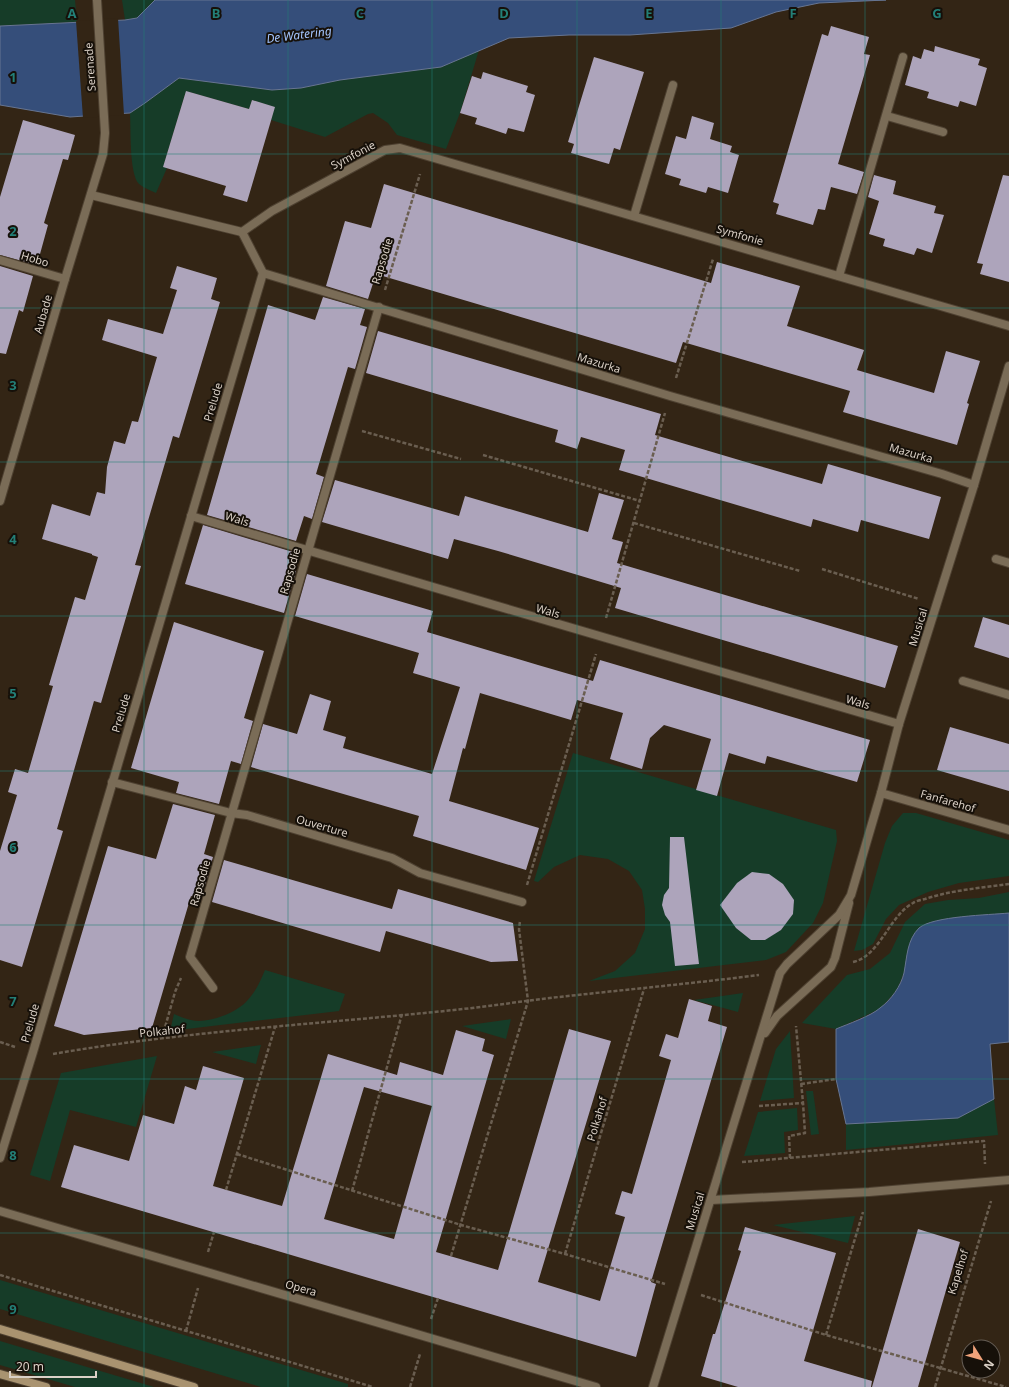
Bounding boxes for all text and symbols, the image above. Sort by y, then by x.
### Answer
text: A [68,4,77,22]
text: B [212,4,220,22]
text: C [356,4,364,22]
text: D [499,4,509,22]
text: E [645,4,653,22]
text: F [789,4,797,22]
text: G [932,4,942,22]
water label: De Watering [265,22,333,47]
street label: Serenade [80,42,99,92]
text: 1 [9,68,17,86]
street label: Symfonie [328,137,378,172]
street label: Symfonie [715,221,765,248]
text: 2 [9,222,17,240]
street label: Rapsodie [367,236,396,286]
street label: Hobo [20,247,51,270]
street label: Aubade [30,293,55,335]
street label: Mazurka [576,349,623,376]
text: 3 [9,376,17,394]
street label: Prelude [200,381,226,423]
street label: Mazurka [888,439,935,466]
street label: Wals [223,508,251,529]
text: 4 [9,530,17,548]
street label: Rapsodie [276,546,303,596]
street label: Wals [534,600,562,621]
street label: Musical [905,606,930,648]
text: 5 [9,684,17,702]
street label: Wals [844,691,872,712]
street label: Prelude [108,692,134,734]
street label: Fanfarehof [919,786,978,816]
street label: Ouverture [295,811,350,840]
text: 6 [9,838,17,856]
street label: Rapsodie [186,858,213,908]
text: 7 [9,992,17,1010]
street label: Prelude [17,1002,42,1044]
street label: Polkahof [139,1021,187,1040]
street label: Polkahof [583,1094,611,1143]
text: 8 [9,1146,17,1164]
street label: Musical [682,1190,707,1232]
street label: Kapelhof [944,1246,972,1296]
street label: Opera [284,1276,319,1299]
text: 9 [9,1300,17,1318]
north arrow [961,1339,1001,1379]
scale bar [10,1353,96,1379]
text: N [981,1357,998,1373]
text: 20 m [16,1358,44,1375]

